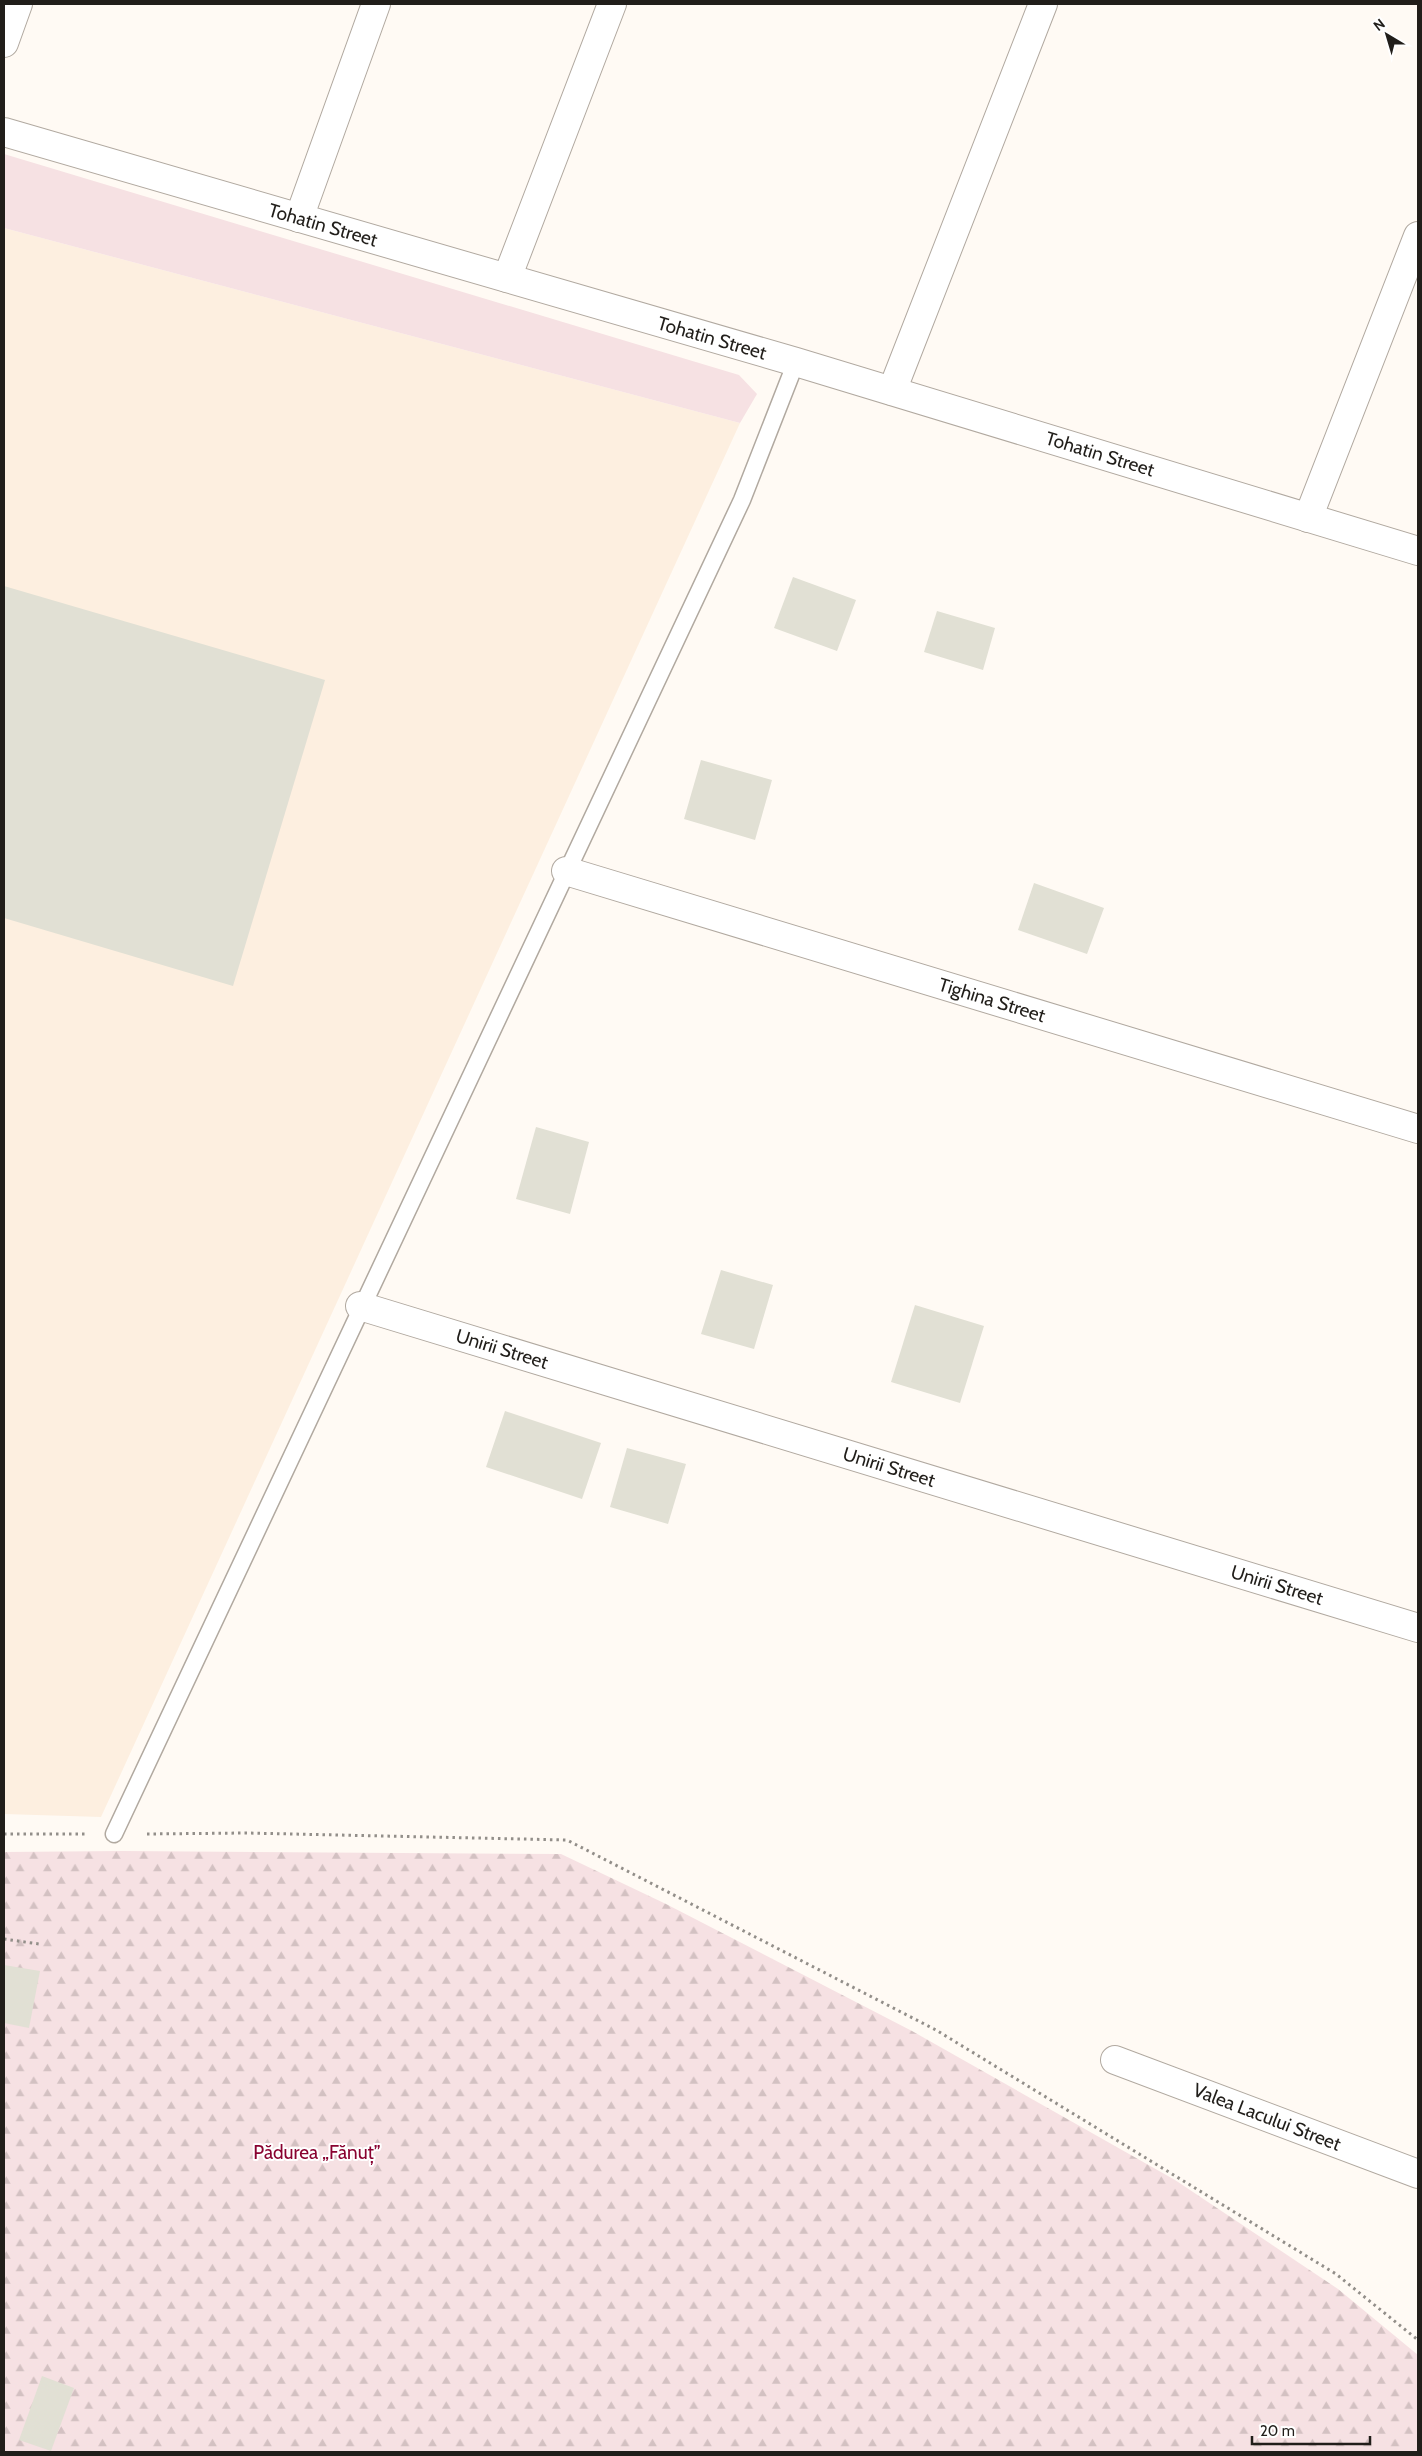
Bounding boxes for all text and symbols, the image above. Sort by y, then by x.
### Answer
north arrow [1362,10,1412,60]
text: N [1370,15,1388,35]
street label: Tohatin Street [266,198,381,252]
street label: Tohatin Street [655,311,770,365]
street label: Tohatin Street [1043,427,1158,482]
street label: Tighina Street [936,973,1049,1027]
street label: Unirii Street [453,1324,551,1374]
street label: Unirii Street [840,1442,938,1492]
street label: Unirii Street [1228,1560,1326,1610]
street label: Valea Lacului Street [1190,2078,1345,2156]
park label: Pădurea „Fănuț” [253,2141,381,2165]
scale bar [1252,2414,1370,2446]
text: 20 m [1260,2422,1295,2440]

